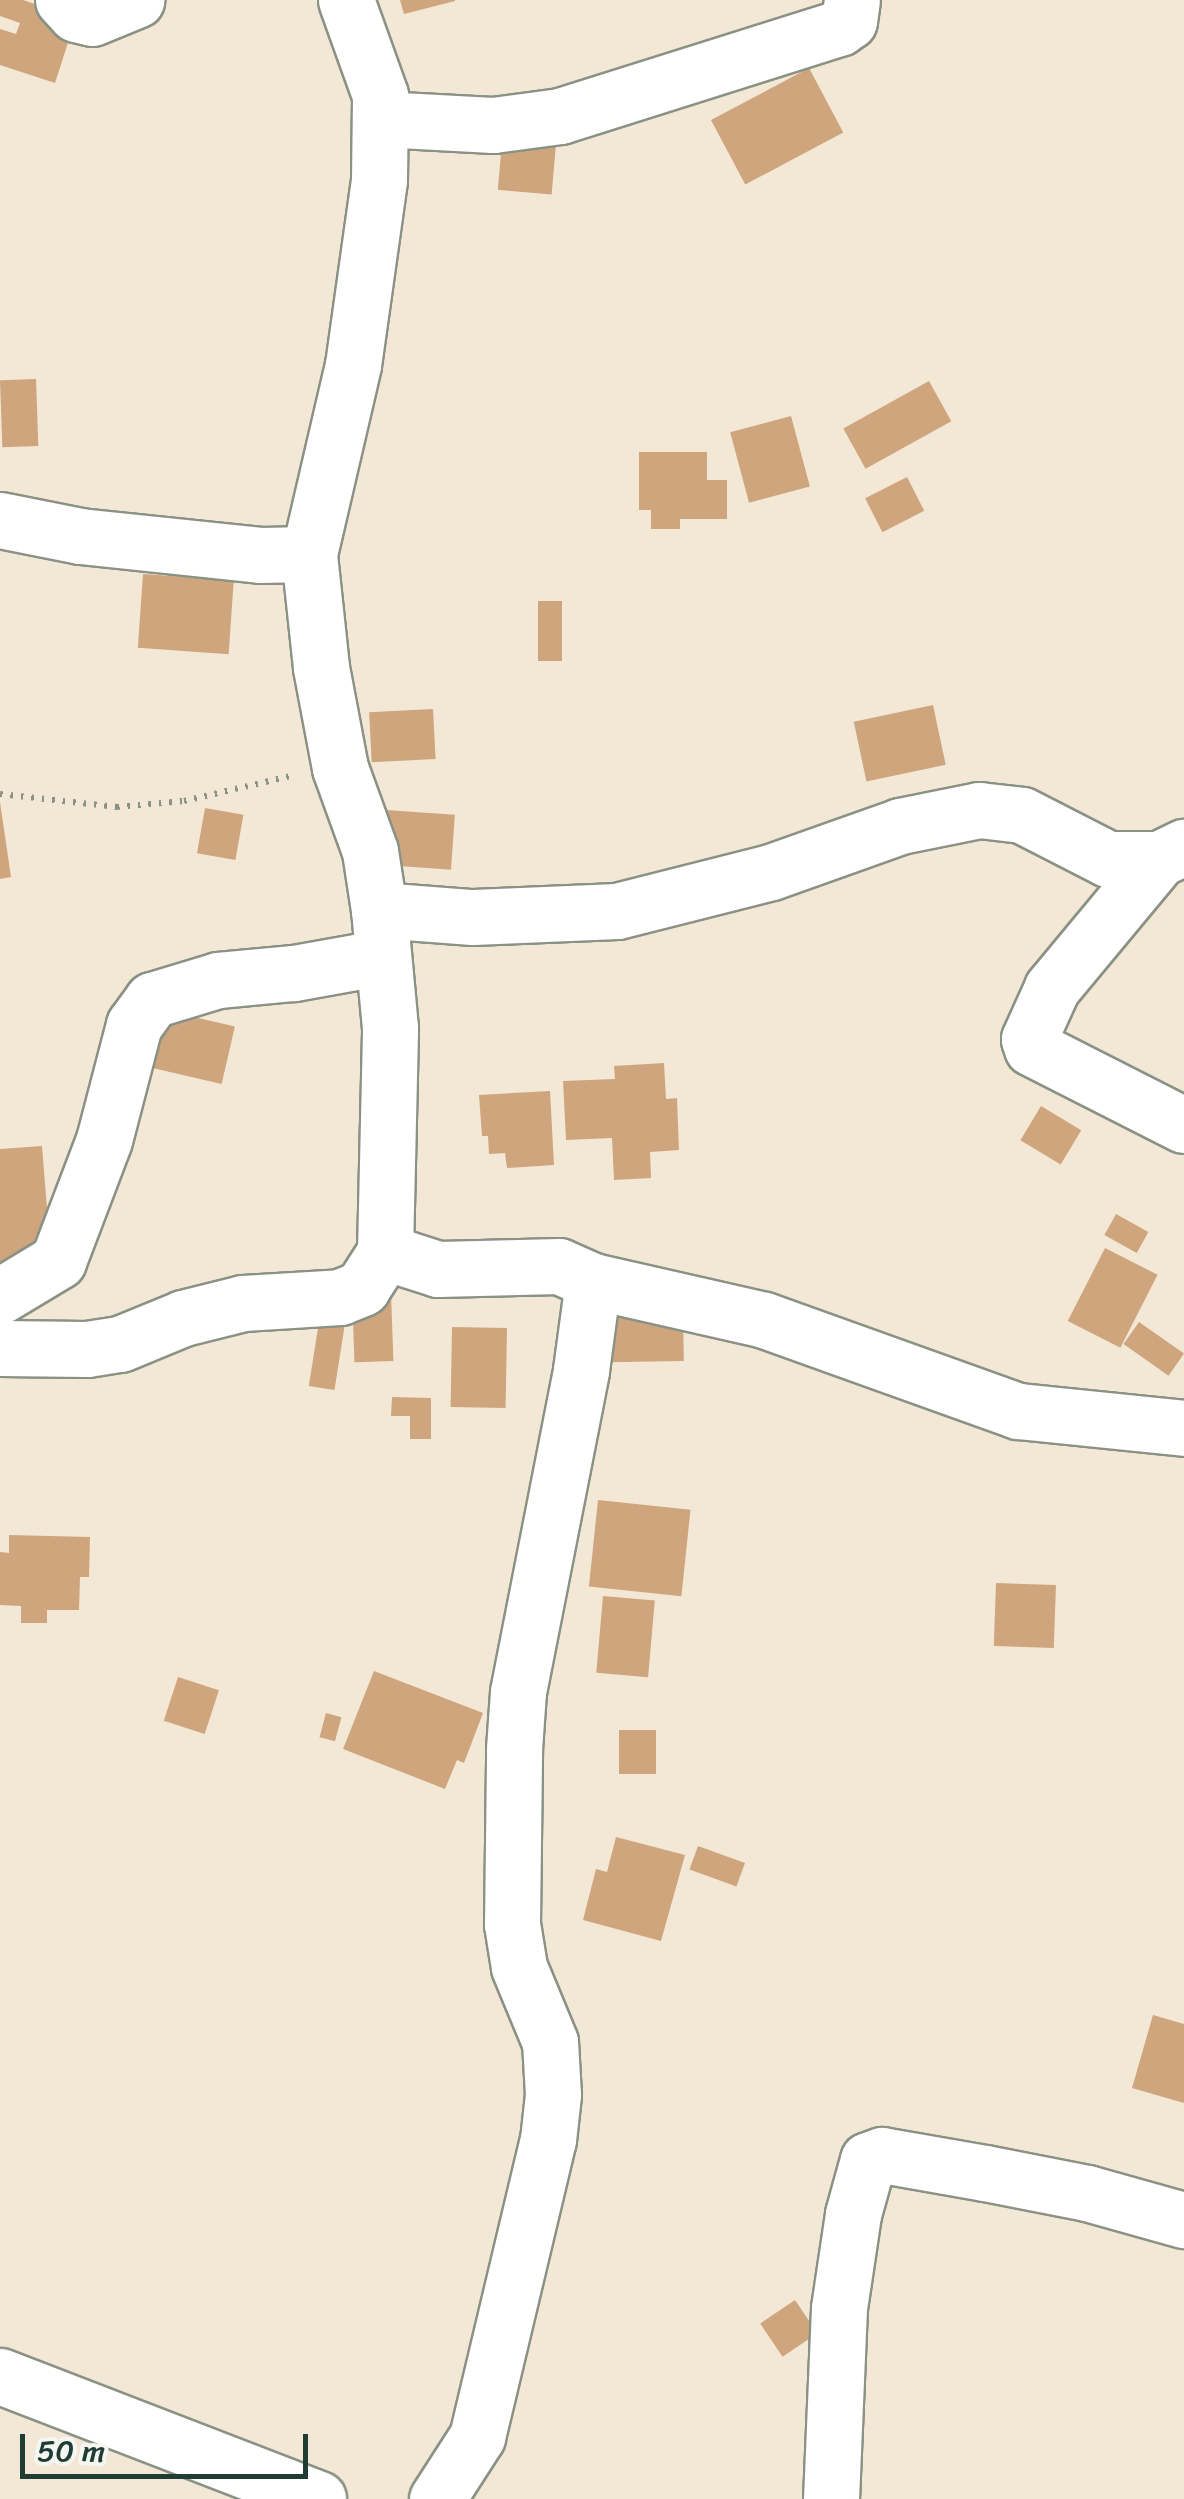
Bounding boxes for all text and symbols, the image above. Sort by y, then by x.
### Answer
scale bar [25,2414,312,2476]
text: 50 m [37,2424,105,2478]

